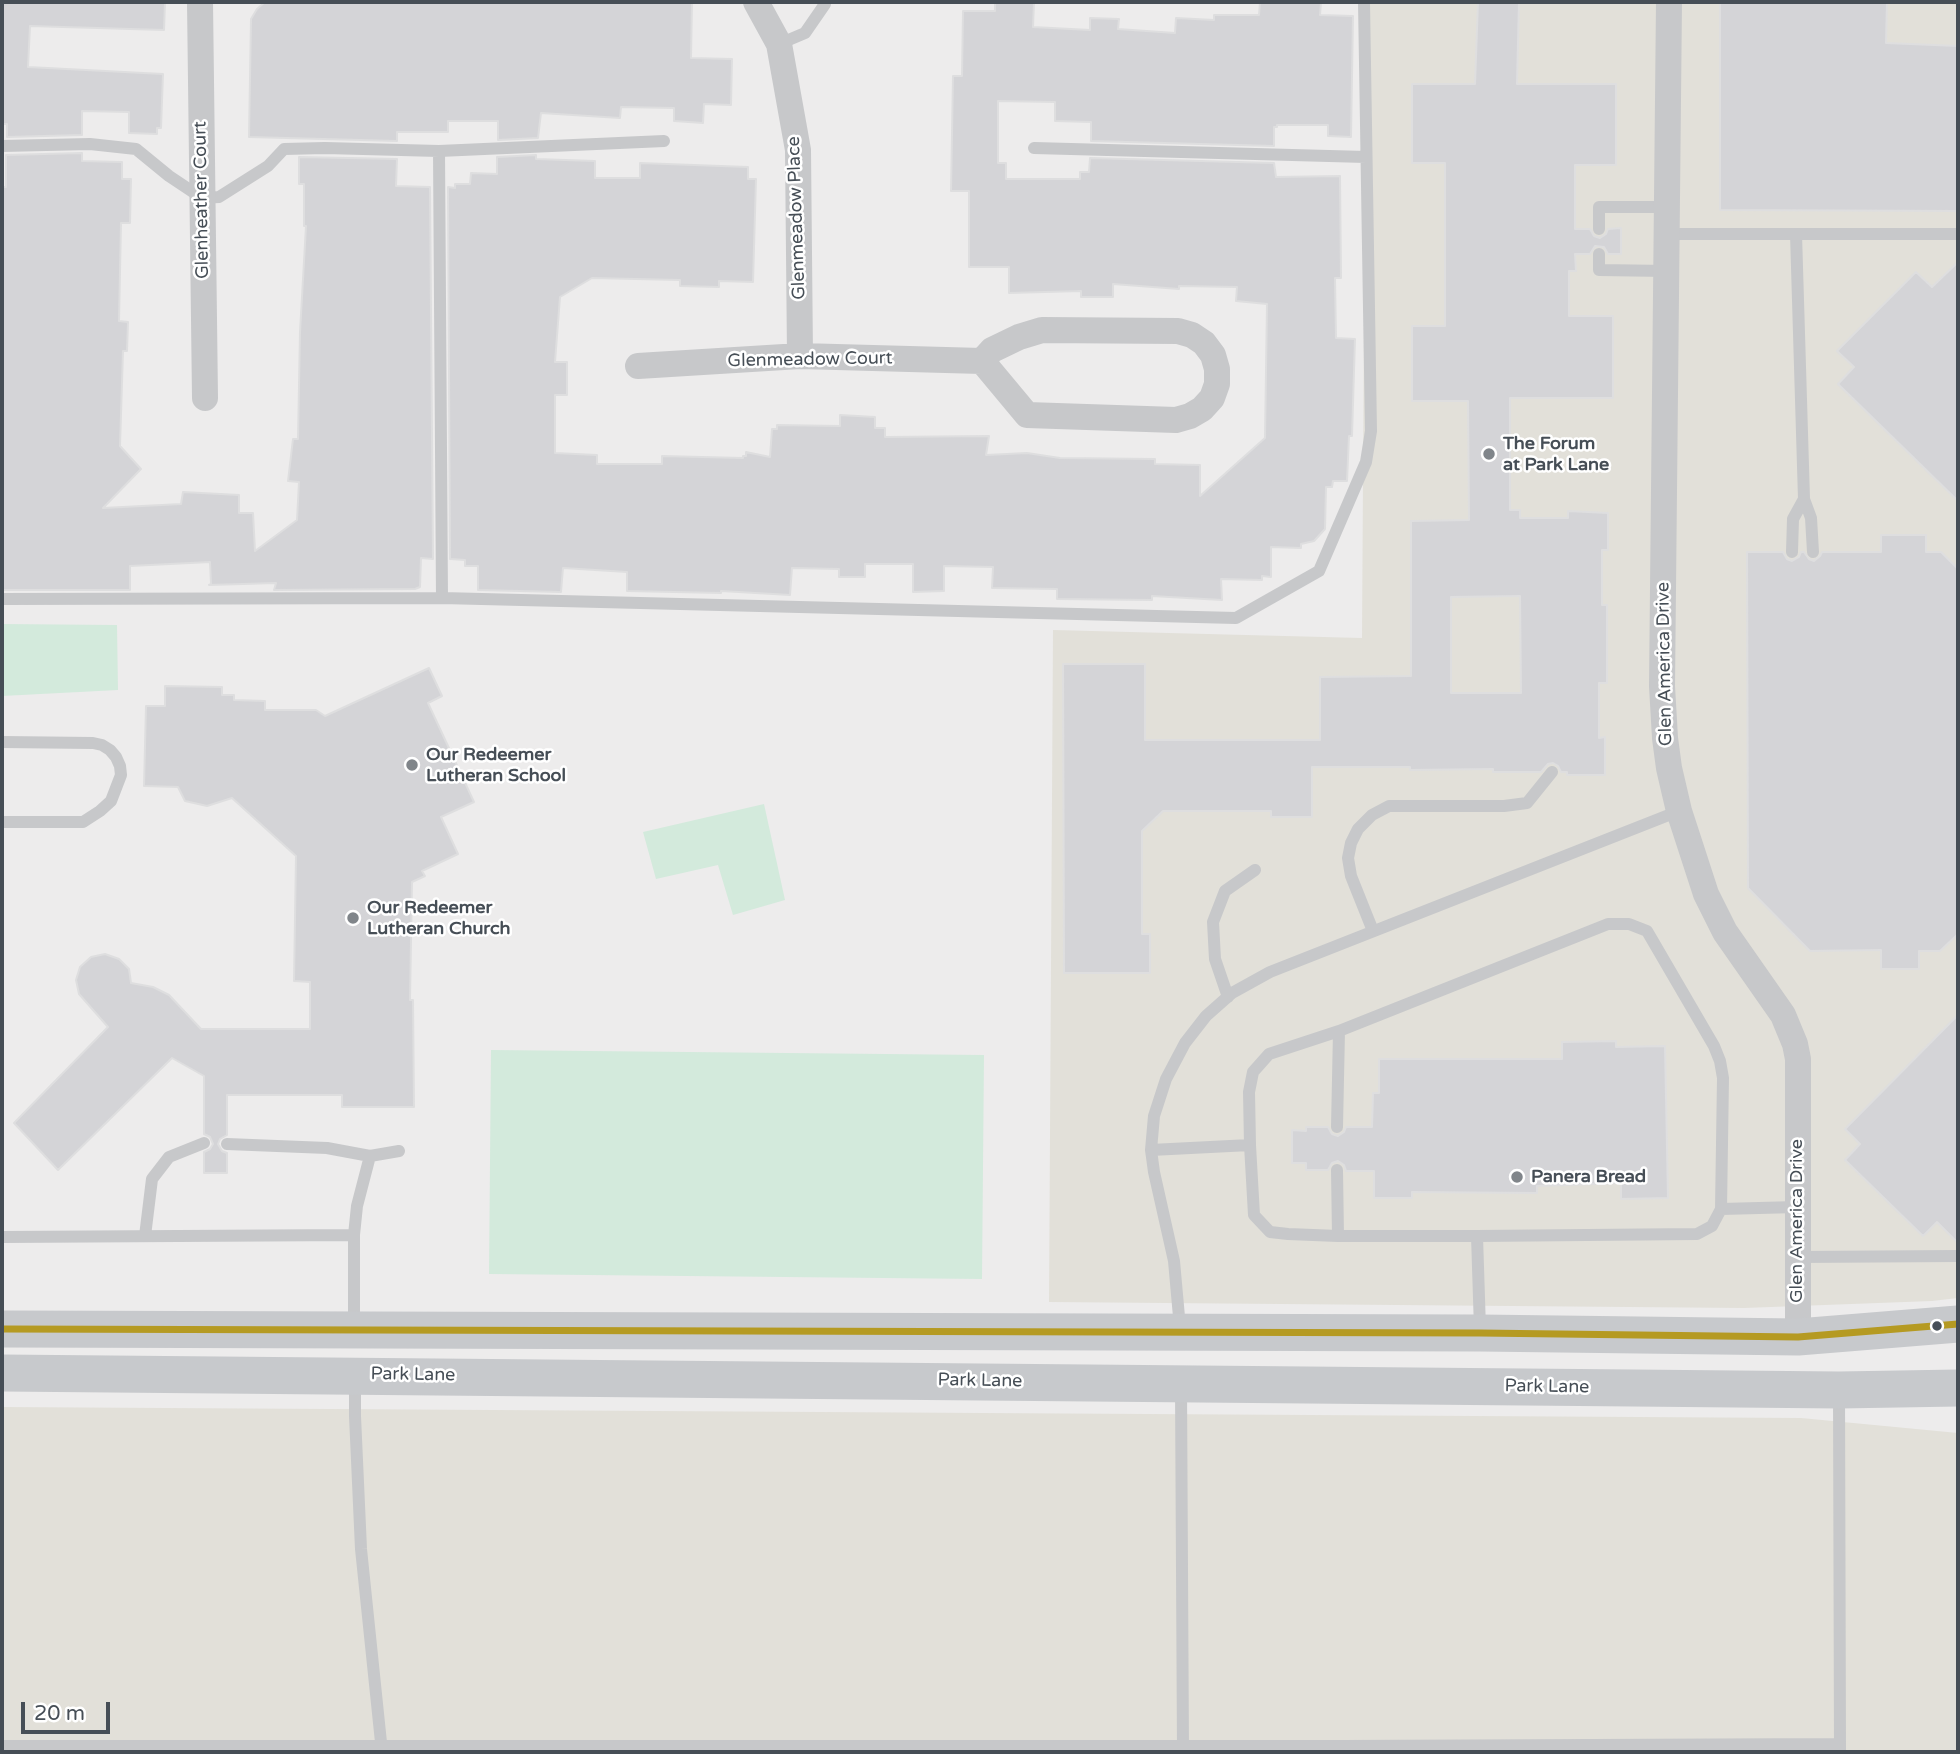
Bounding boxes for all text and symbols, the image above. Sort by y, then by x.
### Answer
street label: Glenheather Court [190,121,214,279]
street label: Glenmeadow Place [783,136,811,300]
street label: Glenmeadow Court [727,348,893,372]
place label: The Forum at Park Lane [1503,433,1609,476]
marker: The Forum at Park Lane [1481,446,1497,462]
street label: Glen America Drive [1653,582,1677,746]
place label: Our Redeemer Lutheran School [426,744,566,786]
marker: Our Redeemer Lutheran School [404,757,420,773]
place label: Our Redeemer Lutheran Church [367,897,511,940]
marker: Our Redeemer Lutheran Church [345,910,361,926]
street label: Glen America Drive [1786,1139,1808,1303]
place label: Panera Bread [1531,1166,1646,1188]
marker: Panera Bread [1509,1169,1525,1185]
unlabelled marker [1930,1319,1944,1333]
street label: Park Lane [370,1363,456,1387]
street label: Park Lane [937,1369,1023,1393]
street label: Park Lane [1504,1375,1590,1399]
scale bar [24,1688,114,1732]
text: 20 m [34,1701,85,1726]

